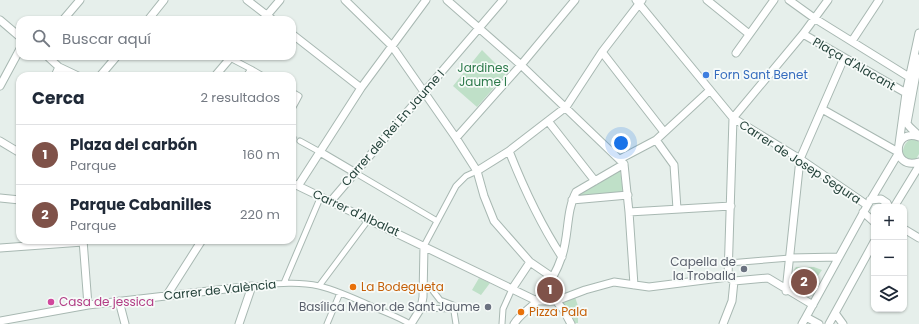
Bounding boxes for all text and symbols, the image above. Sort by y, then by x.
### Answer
search box [16,16,296,60]
icon: search [30,27,52,49]
text: Buscar aquí [62,28,151,49]
street label: Plaça d'Alacant [810,33,899,94]
park label: Jardines Jaume I [457,59,509,90]
street label: Carrer del Rei En Jaume I [337,66,448,190]
place label: Forn Sant Benet [714,66,808,83]
marker: Forn Sant Benet [701,70,711,80]
text: Cerca [32,86,85,110]
text: 2 resultados [200,88,280,107]
street label: Carrer de Josep Segura [736,116,865,207]
your location [611,133,631,153]
text: Plaza del carbón [70,134,197,155]
text: 1 [43,145,47,164]
text: 160 m [243,145,280,164]
text: Parque [70,156,116,175]
street label: Carrer d'Albalat [310,185,402,240]
text: Parque Cabanilles [70,194,212,215]
map controls [871,204,907,312]
button: + [871,204,907,240]
text: 2 [41,205,49,224]
text: 220 m [240,205,280,224]
text: Parque [70,216,116,235]
button: − [871,240,907,276]
place label: Capella de la Troballa [670,253,736,284]
marker: Capella de la Troballa [739,264,749,274]
pin: 2 [791,267,817,297]
street label: Carrer de València [163,275,277,304]
pin: 1 [537,275,563,305]
button: layers [871,276,907,312]
place label: La Bodegueta [361,278,444,295]
marker: La Bodegueta [348,282,358,292]
place label: Casa de jessica [59,293,154,310]
marker: Casa de jessica [46,297,56,307]
place label: Basílica Menor de Sant Jaume [299,298,480,315]
marker: Basílica Menor de Sant Jaume [483,302,493,312]
place label: Pizza Pala [529,303,587,320]
marker: Pizza Pala [516,307,526,317]

